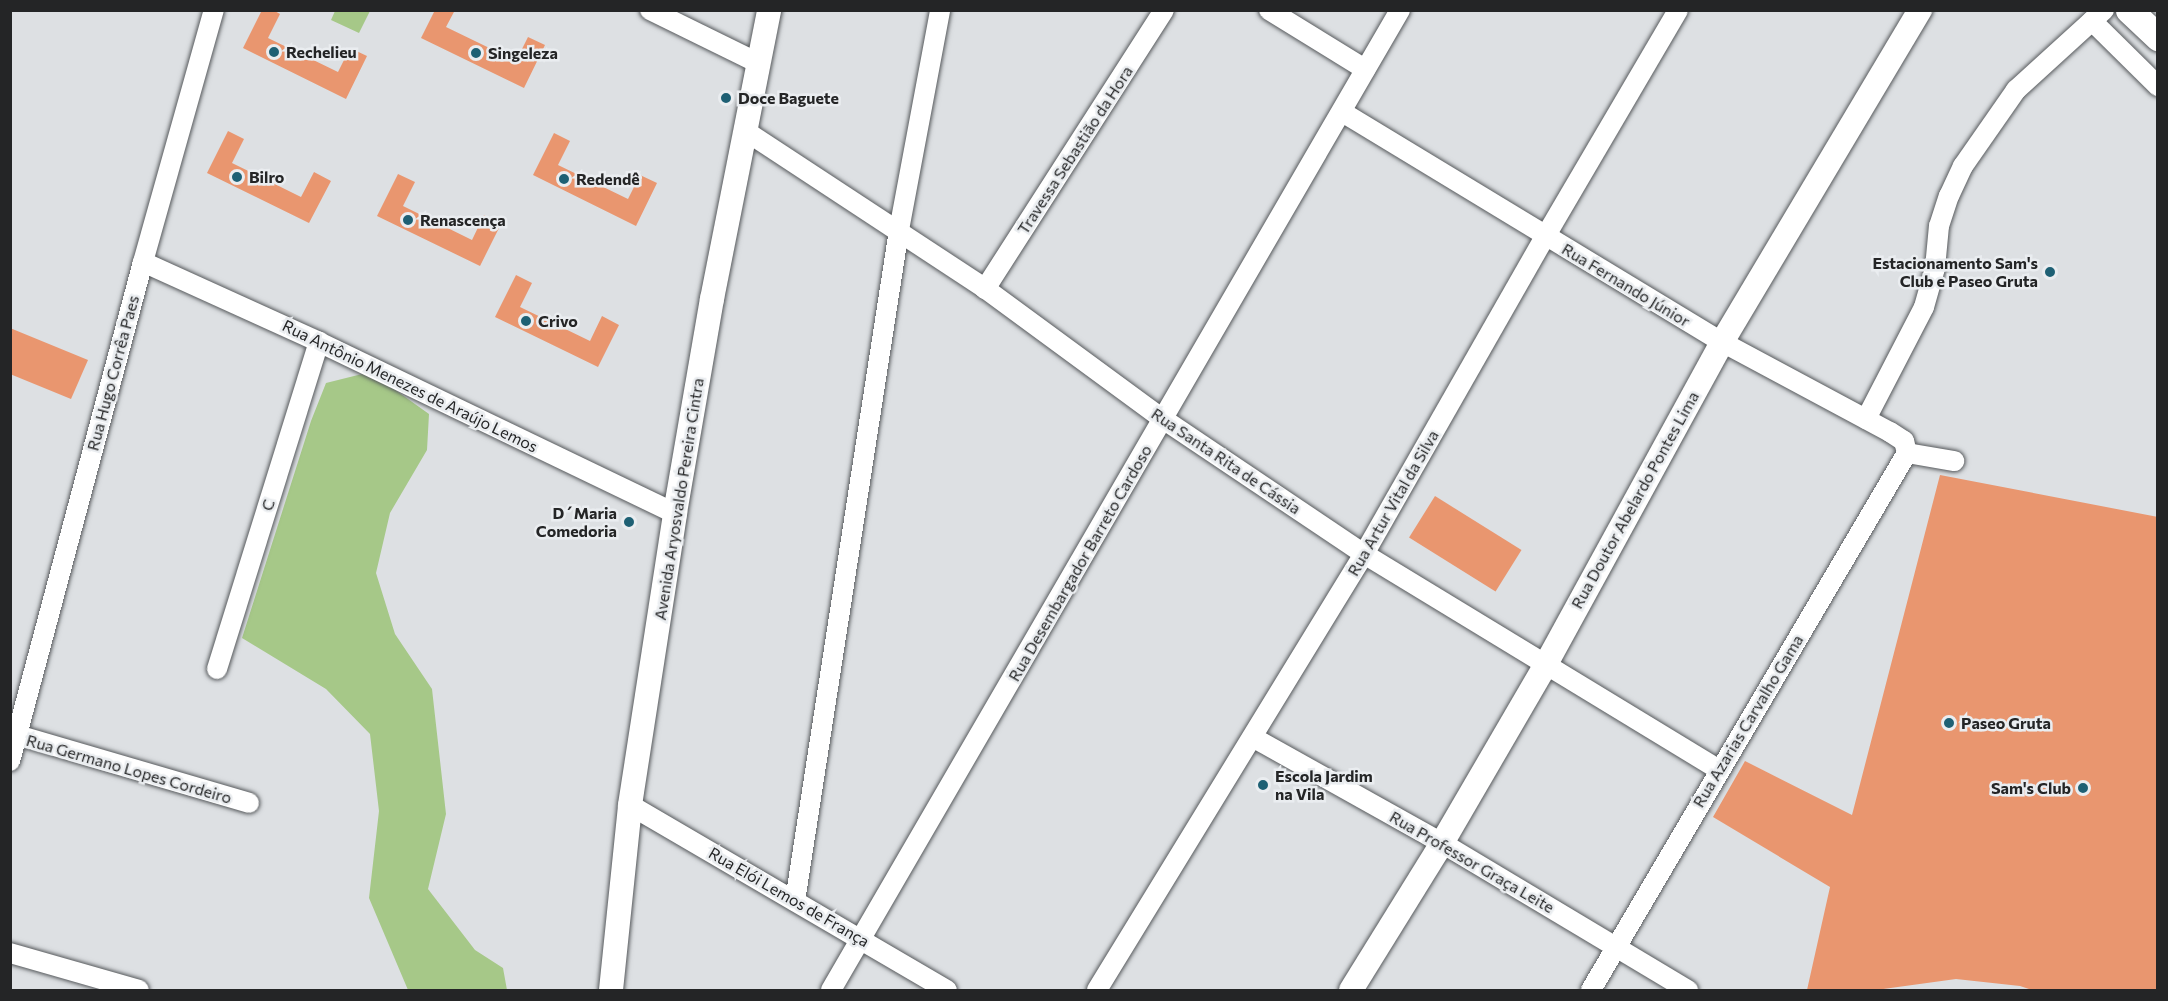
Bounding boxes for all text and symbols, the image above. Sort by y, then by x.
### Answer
place label: Rechelieu [286,42,357,62]
place label: Singeleza [488,43,558,63]
marker: Rechelieu [267,45,281,59]
marker: Singeleza [469,46,483,60]
street label: Travessa Sebastião da Hora [1013,62,1137,238]
place label: Doce Baguete [738,88,839,108]
marker: Doce Baguete [719,91,733,105]
place label: Bilro [249,167,284,187]
place label: Redendê [576,169,640,189]
marker: Bilro [230,170,244,184]
marker: Redendê [557,172,571,186]
place label: Renascença [420,210,506,230]
marker: Renascença [401,213,415,227]
street label: Rua Fernando Júnior [1558,239,1694,331]
place label: Estacionamento Sam's Club e Paseo Gruta [1873,253,2038,291]
marker: Estacionamento Sam's Club e Paseo Gruta [2043,265,2057,279]
street label: Rua Hugo Corrêa Paes [83,293,143,453]
place label: Crivo [538,311,578,331]
marker: Crivo [519,314,533,328]
street label: Rua Antônio Menezes de Araújo Lemos [279,316,541,456]
street label: Avenida Aryosvaldo Pereira Cintra [650,377,708,621]
street label: Rua Doutor Abelardo Pontes Lima [1567,388,1703,612]
street label: Rua Santa Rita de Cássia [1148,404,1304,518]
street label: Rua Artur Vital da Silva [1343,427,1443,579]
street label: Rua Desembargador Barreto Cardoso [1004,441,1156,685]
street label: C [257,497,279,513]
place label: D´Maria Comedoria [536,503,617,541]
marker: D´Maria Comedoria [622,515,636,529]
street label: Rua Azarias Carvalho Gama [1689,631,1807,811]
place label: Paseo Gruta [1961,713,2051,733]
marker: Paseo Gruta [1942,716,1956,730]
street label: Rua Germano Lopes Cordeiro [24,730,234,808]
place label: Escola Jardim na Vila [1275,766,1373,804]
marker: Escola Jardim na Vila [1256,778,1270,792]
place label: Sam's Club [1991,778,2071,798]
marker: Sam's Club [2076,781,2090,795]
street label: Rua Professor Graça Leite [1386,807,1558,917]
street label: Rua Elói Lemos de França [705,843,873,951]

